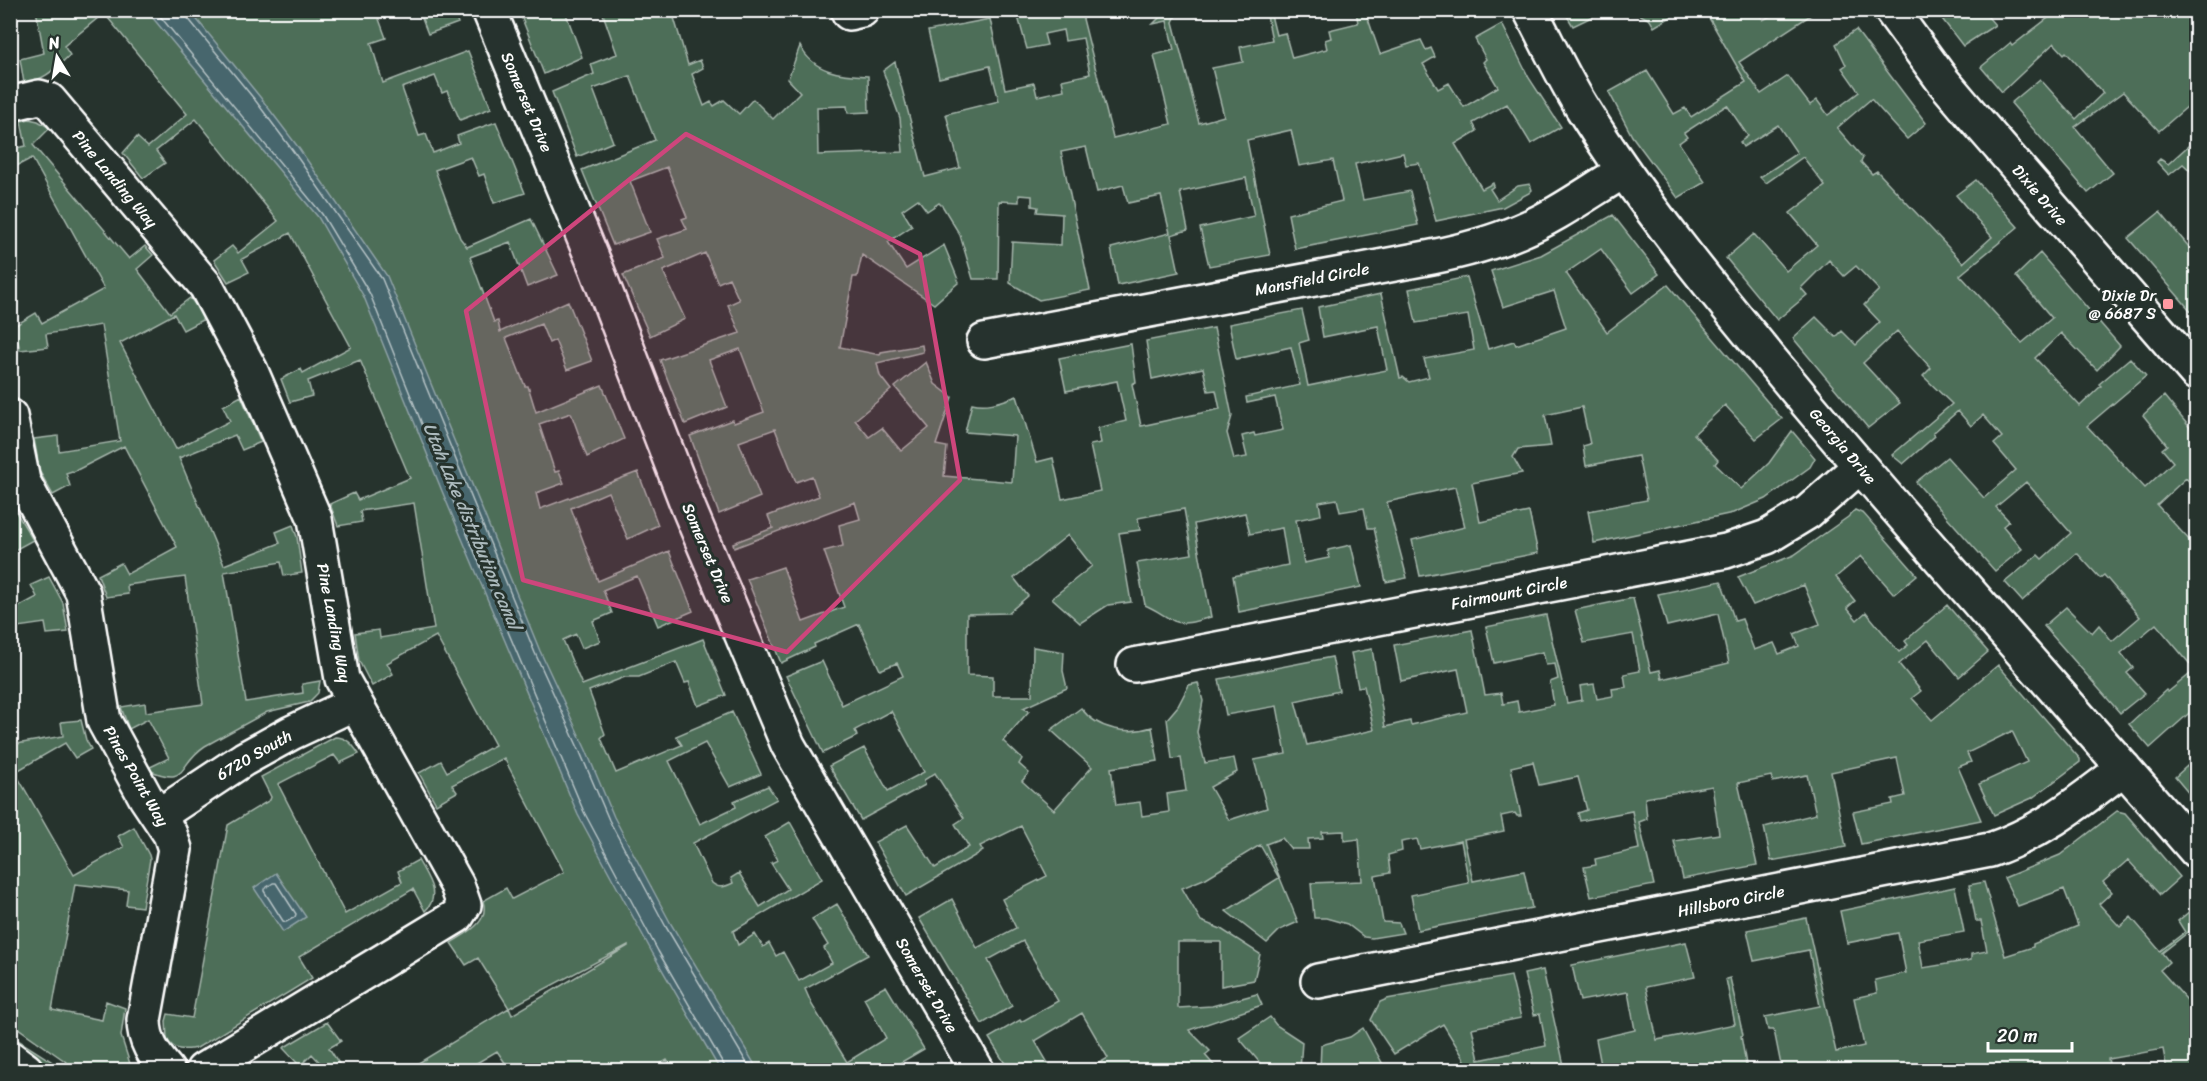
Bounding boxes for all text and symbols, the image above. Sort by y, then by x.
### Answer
north arrow [27,27,87,87]
text: N [45,27,63,58]
street label: Somerset Drive [493,47,561,157]
street label: Pine Landing Way [65,123,166,235]
street label: Dixie Drive [2005,157,2075,233]
street label: Mansfield Circle [1252,254,1372,304]
place label: Dixie Dr @ 6687 S [2088,281,2157,328]
marker: Dixie Dr @ 6687 S [2161,297,2175,311]
street label: Georgia Drive [1802,401,1884,491]
water label: Utah Lake distribution canal [414,417,532,638]
street label: Somerset Drive [674,498,742,608]
street label: Pine Landing Way [308,561,360,686]
street label: Fairmount Circle [1449,567,1570,618]
street label: Pines Point Way [95,720,177,833]
street label: 6720 South [210,721,298,789]
street label: Hillsboro Circle [1675,876,1787,926]
street label: Somerset Drive [888,931,966,1039]
scale bar [1988,1015,2072,1053]
text: 20 m [1997,1020,2037,1052]

